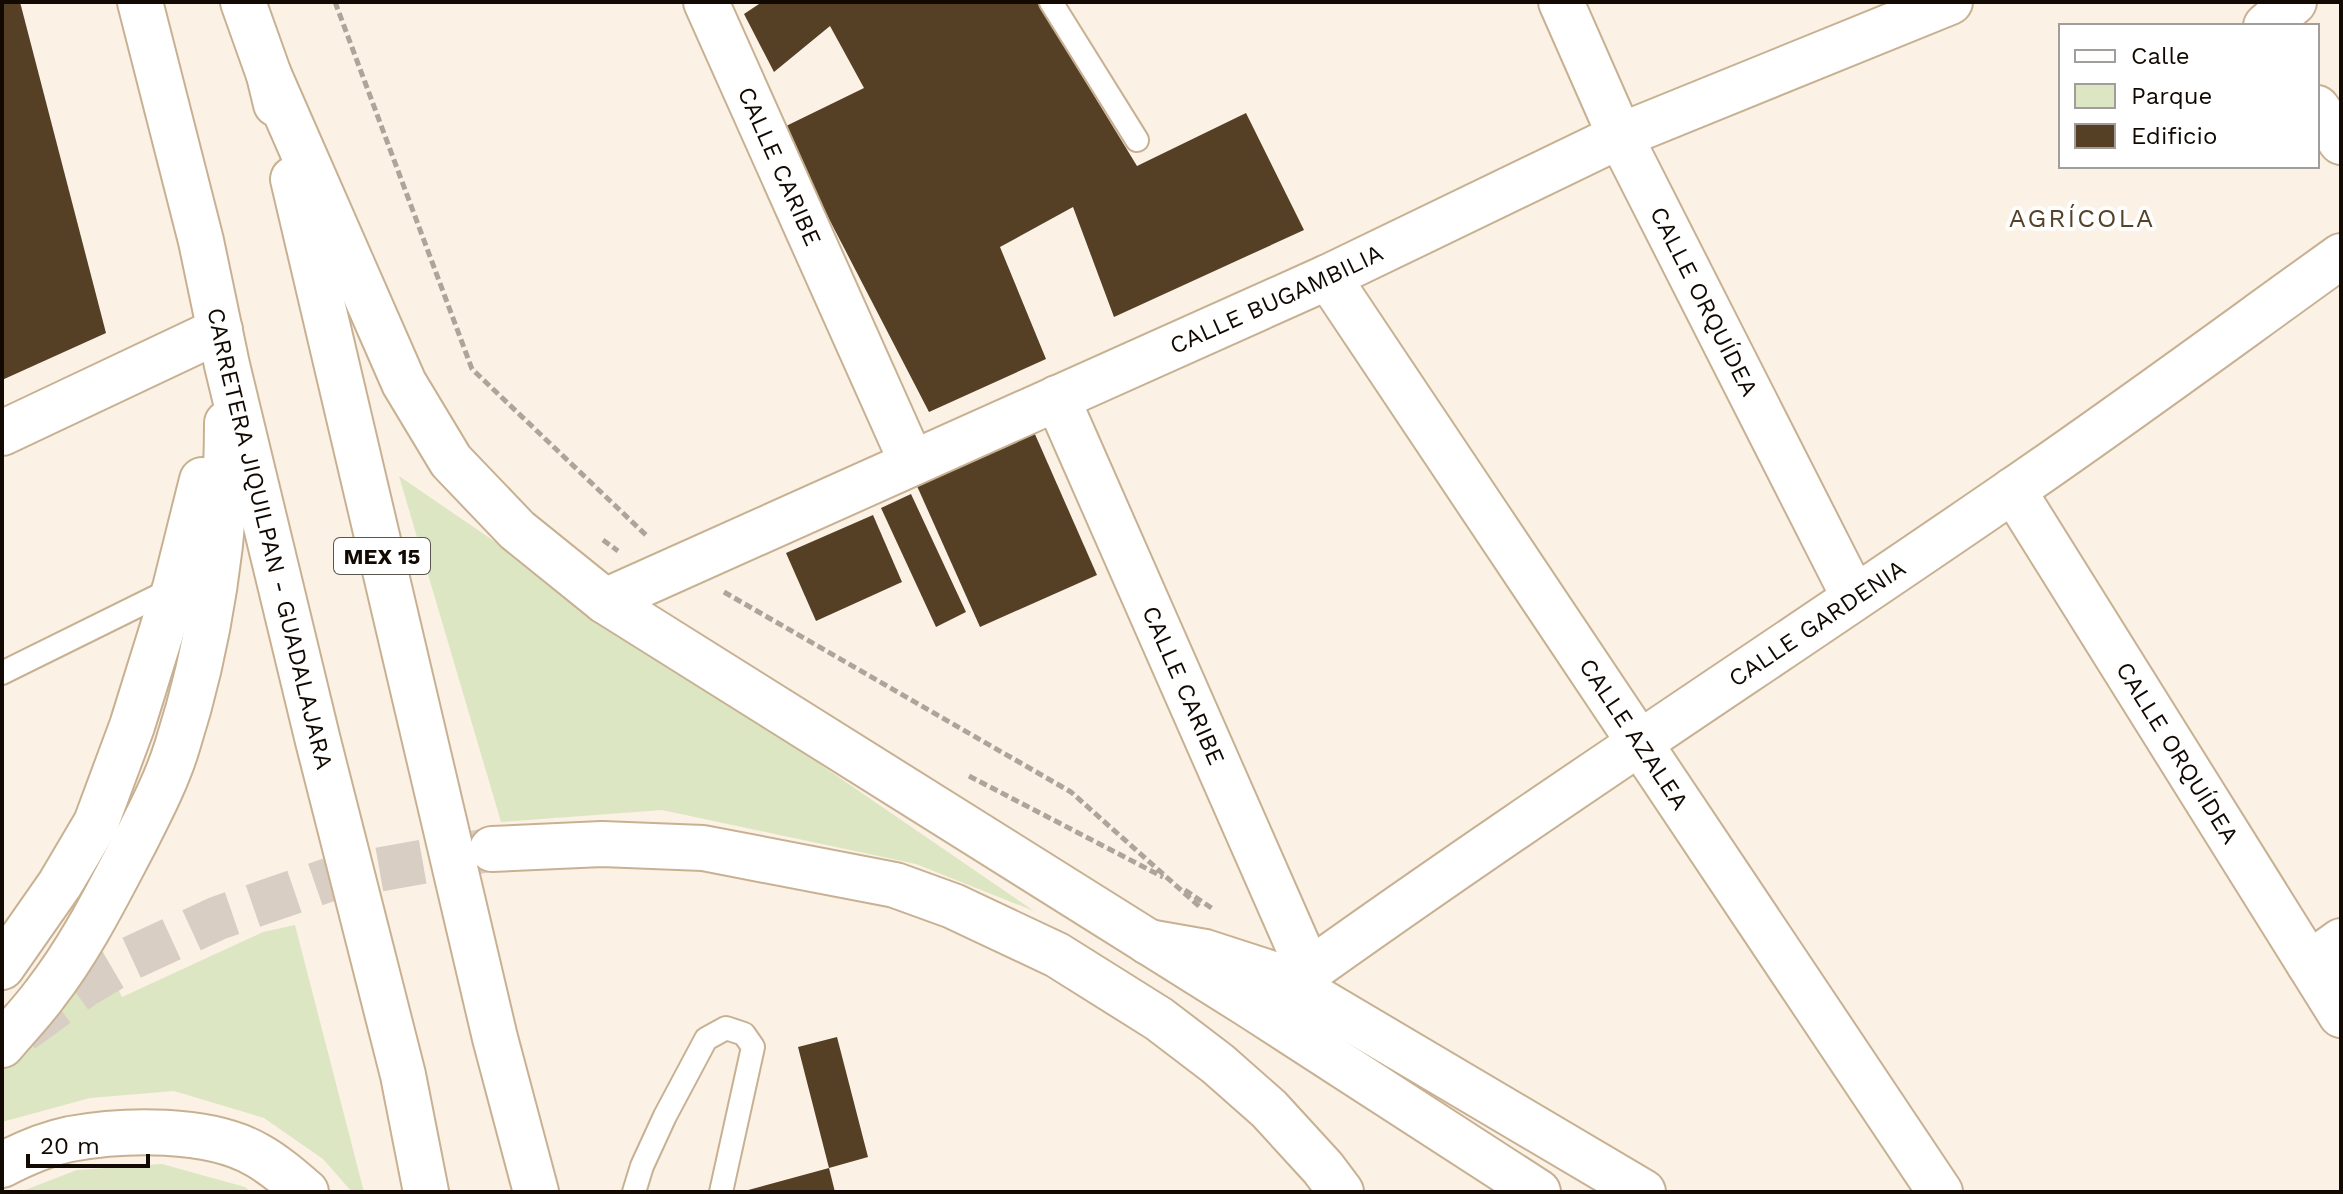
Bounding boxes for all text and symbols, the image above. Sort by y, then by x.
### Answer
legend [2059,24,2319,168]
text: Calle [2131,42,2190,70]
text: Parque [2131,82,2212,110]
street label: CALLE CARIBE [732,83,827,250]
text: Edificio [2131,122,2217,150]
street label: CALLE ORQUÍDEA [1644,202,1764,401]
district label: AGRÍCOLA [2009,203,2155,233]
street label: CALLE BUGAMBILIA [1165,239,1388,360]
street label: CARRETERA JIQUILPAN - GUADALAJARA [201,305,339,772]
road number: MEX 15 [334,538,430,574]
street label: CALLE GARDENIA [1724,554,1911,693]
street label: CALLE CARIBE [1136,602,1231,769]
street label: CALLE AZALEA [1573,653,1694,815]
street label: CALLE ORQUÍDEA [2110,657,2245,849]
scale bar [28,1118,148,1168]
text: 20 m [40,1132,100,1160]

